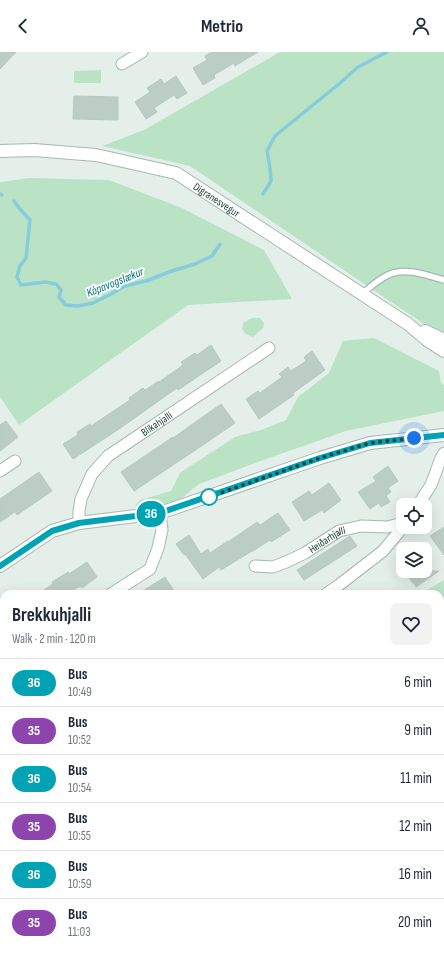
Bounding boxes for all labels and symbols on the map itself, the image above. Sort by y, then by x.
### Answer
street label: Digranesvegur [191,180,242,220]
water label: Kópavogslækur [85,264,146,301]
street label: Blikahjalli [139,409,175,439]
your location [404,428,424,448]
unlabelled marker [200,488,218,506]
line badge: 36 [133,501,169,527]
street label: Heiðarhjalli [306,524,347,556]

